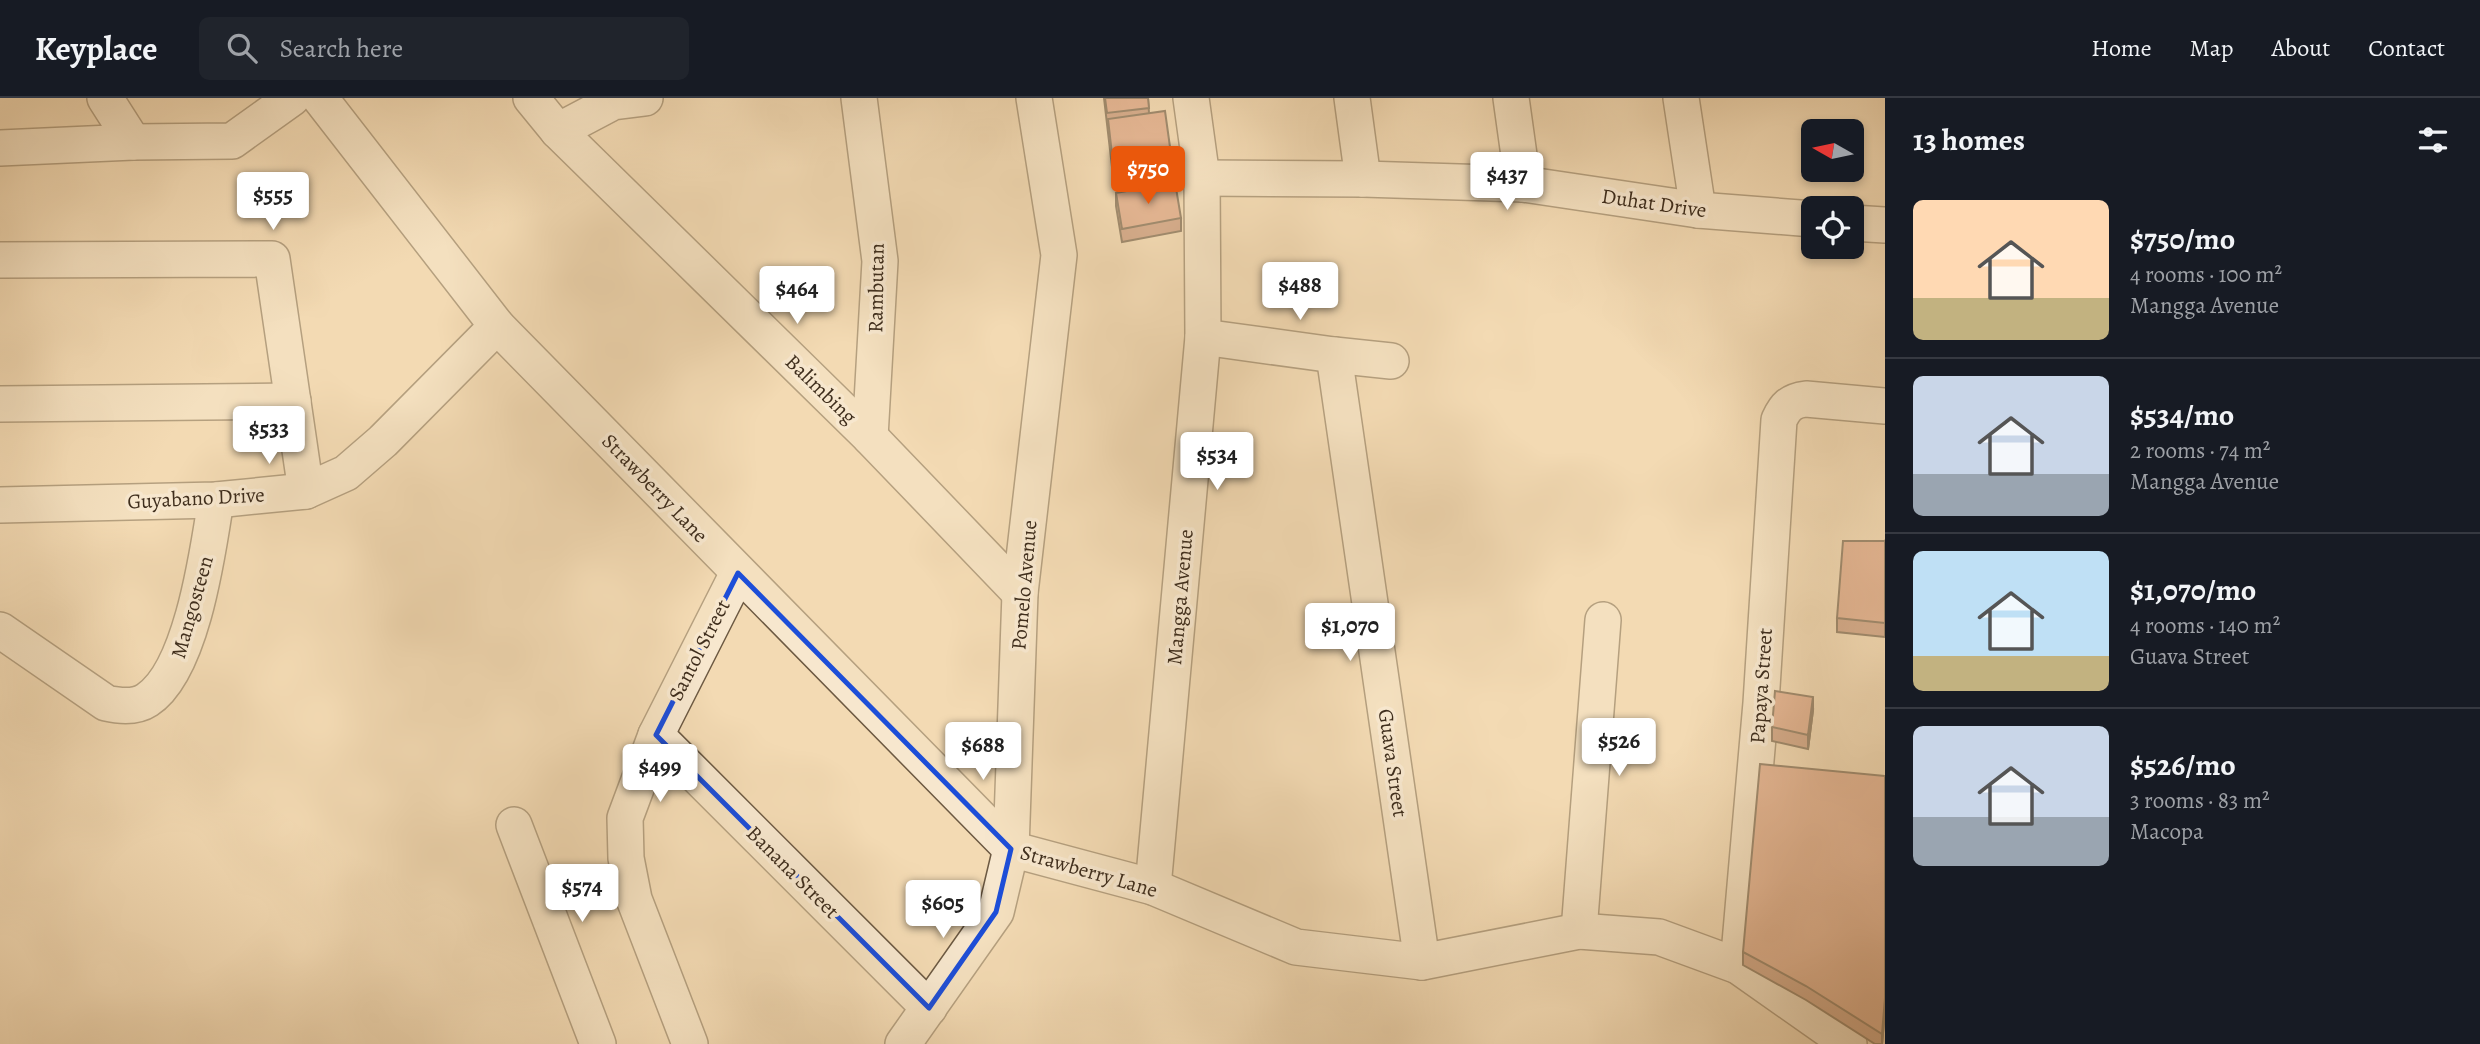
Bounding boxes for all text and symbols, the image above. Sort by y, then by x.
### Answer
search box [199,17,689,80]
text: Keyplace [35,26,157,71]
icon: search [223,29,261,67]
text: Search here [279,31,403,66]
text: Home [2091,32,2152,64]
text: Map [2190,32,2234,64]
text: About [2272,32,2330,64]
text: Contact [2368,32,2445,64]
north arrow [1801,119,1864,182]
map controls [1801,119,1864,259]
text: 13 homes [1913,120,2025,160]
icon: filters [2414,121,2452,159]
pin: $750 [1107,146,1189,206]
pin: $437 [1466,152,1548,212]
text: $750 [1127,153,1169,184]
text: $437 [1486,159,1528,190]
pin: $555 [232,172,314,232]
text: $555 [253,179,293,210]
street label: Duhat Drive [1600,182,1708,224]
button: locate [1801,196,1864,259]
text: $750/mo [2130,219,2235,259]
icon: home [1969,228,2053,312]
street label: Rambutan [861,243,891,333]
text: 4 rooms · 100 m² [2130,259,2282,290]
pin: $488 [1259,262,1341,322]
pin: $464 [756,266,838,326]
text: $488 [1278,269,1322,300]
text: $464 [775,273,819,304]
text: Mangga Avenue [2130,290,2279,321]
street label: Balimbing [779,348,863,430]
text: $534/mo [2130,395,2234,435]
icon: home [1969,404,2053,488]
pin: $533 [228,406,310,466]
text: $533 [249,413,289,444]
street label: Strawberry Lane [596,427,714,549]
pin: $534 [1176,432,1258,492]
text: 2 rooms · 74 m² [2130,435,2270,466]
text: $534 [1196,439,1238,470]
text: Mangga Avenue [2130,466,2279,497]
street label: Guyabano Drive [127,480,265,516]
street label: Pomelo Avenue [1004,519,1044,651]
street label: Mangga Avenue [1160,528,1200,666]
street label: Mangosteen [164,552,220,662]
text: $1,070/mo [2130,570,2256,610]
icon: home [1969,579,2053,663]
street label: Santol Street [661,594,737,706]
pin: $1,070 [1293,603,1407,663]
text: $1,070 [1321,610,1379,641]
text: 4 rooms · 140 m² [2130,610,2280,641]
street label: Papaya Street [1743,627,1779,745]
text: Guava Street [2130,641,2249,672]
street label: Guava Street [1372,707,1414,819]
pin: $526 [1578,718,1660,778]
pin: $688 [942,722,1024,782]
text: $526 [1598,725,1640,756]
text: $688 [961,729,1005,760]
pin: $499 [619,744,701,804]
text: $526/mo [2130,745,2236,785]
text: $499 [639,751,681,782]
icon: home [1969,754,2053,838]
text: 3 rooms · 83 m² [2130,785,2270,816]
text: Macopa [2130,816,2204,847]
street label: Banana Street [740,819,846,925]
street label: Strawberry Lane [1017,838,1161,904]
pin: $574 [541,864,623,924]
text: $574 [561,871,603,902]
pin: $605 [902,880,984,940]
text: $605 [922,887,964,918]

